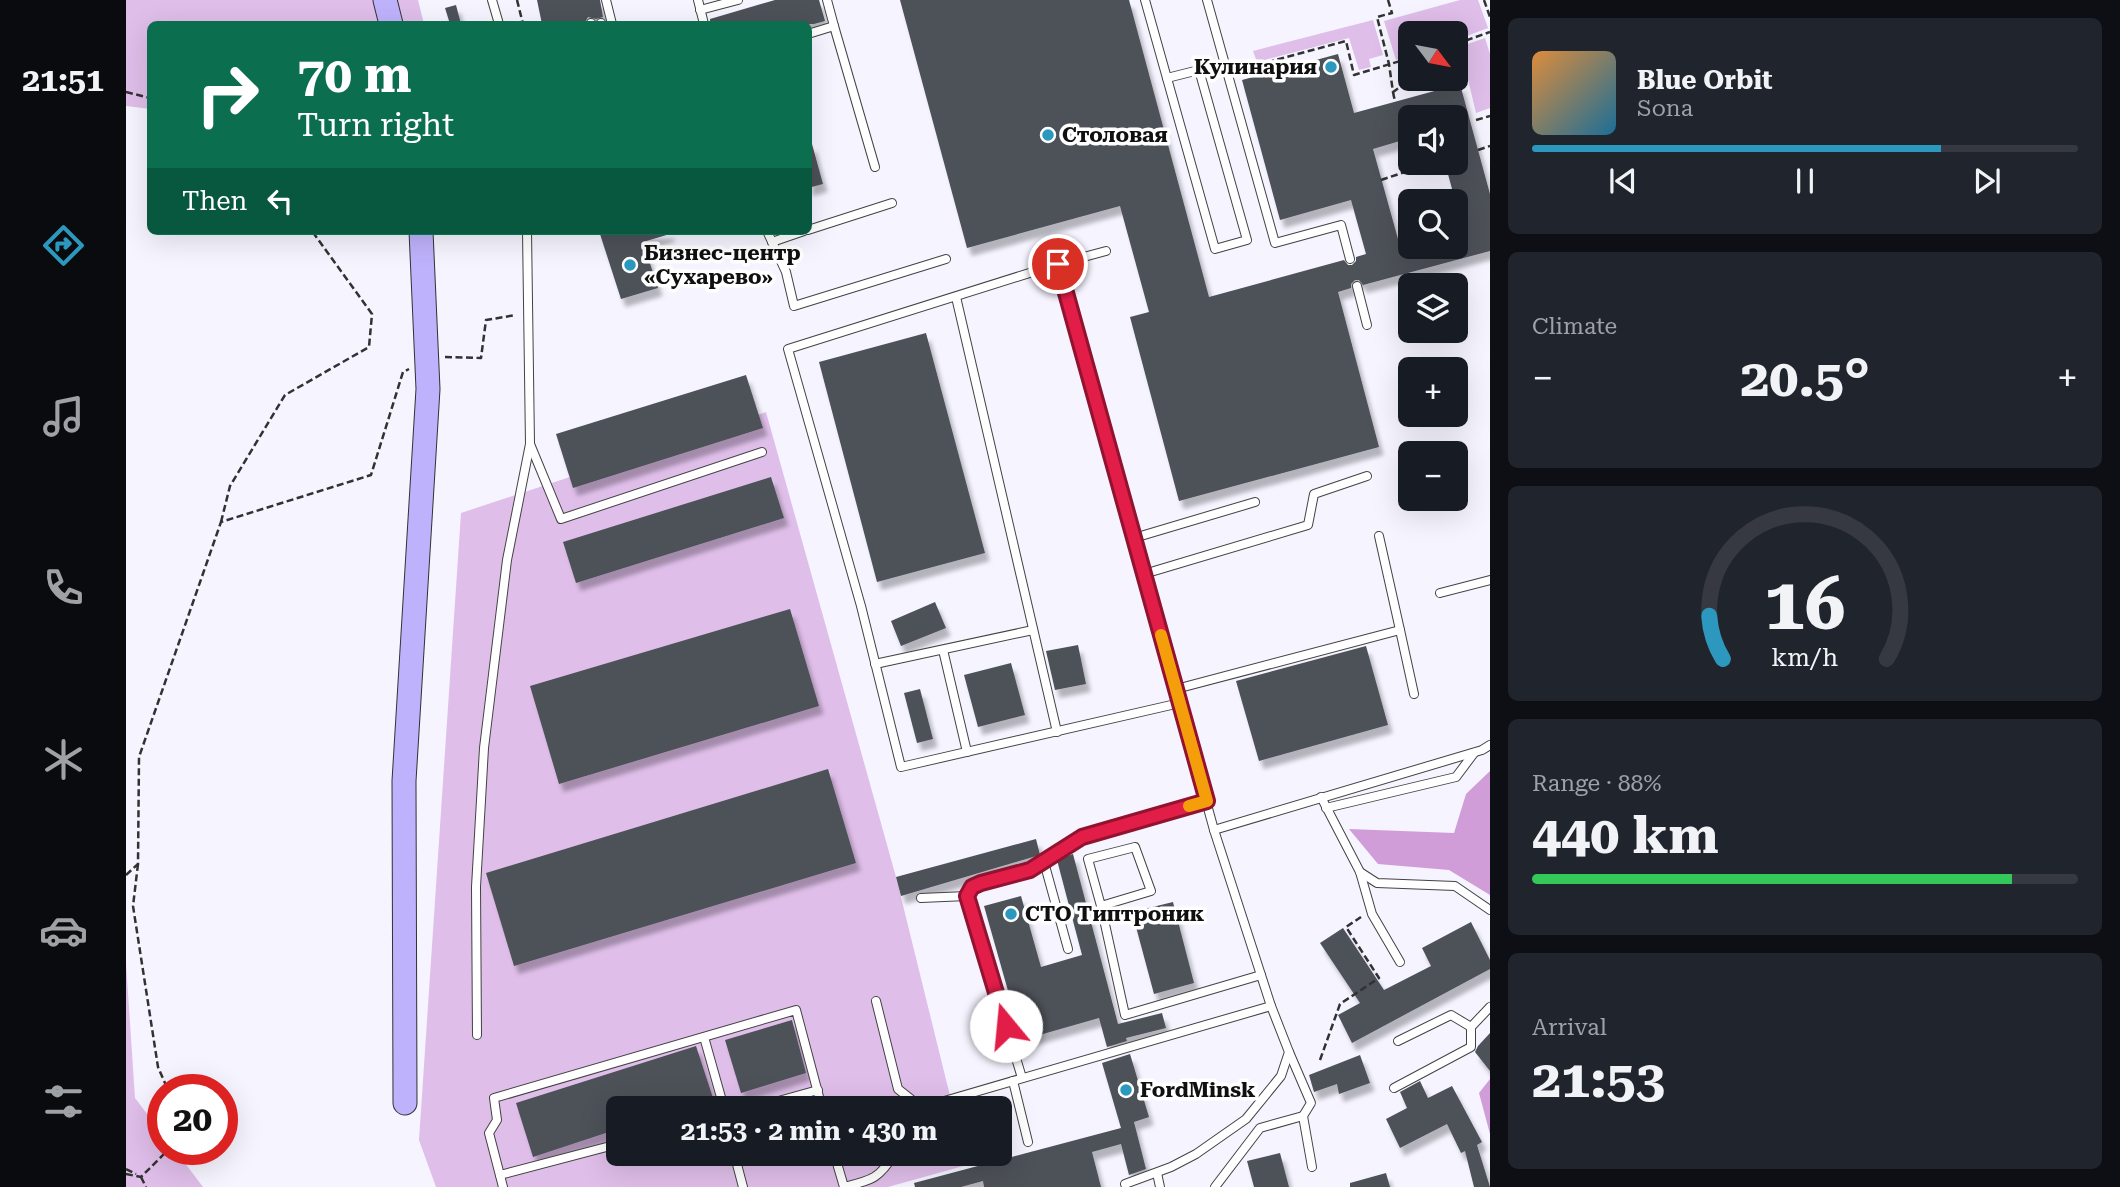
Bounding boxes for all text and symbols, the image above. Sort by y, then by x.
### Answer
north arrow [1398,21,1468,91]
map controls [1398,21,1468,511]
text: 70 m [297,47,412,104]
icon: right [182,49,273,140]
place label: Кулинария [1194,55,1317,79]
marker: Кулинария [1323,59,1339,75]
text: 21:51 [22,61,104,99]
text: Blue Orbit [1637,65,1773,95]
text: Sona [1637,95,1693,122]
button: sound [1398,105,1468,175]
text: Turn right [297,106,454,144]
place label: Столовая [1062,123,1168,147]
marker: Столовая [1040,127,1056,143]
icon: previous [1604,162,1642,200]
icon: pause [1786,162,1824,200]
icon: next [1968,162,2006,200]
icon: left [261,182,299,220]
text: Then [182,186,247,216]
button: search [1398,189,1468,259]
icon: directions [39,221,88,270]
pin [1028,234,1088,294]
place label: Бизнес-центр «Сухарево» [644,241,801,289]
icon: arrive [1039,245,1077,283]
marker: Бизнес-центр «Сухарево» [622,257,638,273]
button: layers [1398,273,1468,343]
text: Climate [1532,313,1617,340]
text: 20.5° [1740,348,1870,409]
text: − [1532,356,1553,400]
text: + [2057,356,2078,400]
button: + [1398,357,1468,427]
icon: music [39,392,88,441]
button: − [1398,441,1468,511]
icon: phone [39,563,88,612]
text: 16 [1764,563,1846,648]
text: km/h [1772,643,1838,672]
icon: climate [39,735,88,784]
text: Range · 88% [1532,770,1661,797]
text: 440 km [1532,805,1719,866]
place label: СТО Типтроник [1025,902,1205,926]
icon: car [39,906,88,955]
marker: СТО Типтроник [1003,906,1019,922]
position arrow [969,989,1043,1063]
text: Arrival [1532,1014,1607,1041]
text: 21:53 [1532,1049,1665,1110]
speed limit sign: 20 [147,1074,238,1165]
icon: filters [39,1077,88,1126]
place label: FordMinsk [1140,1078,1256,1102]
marker: FordMinsk [1118,1082,1134,1098]
text: 21:53 · 2 min · 430 m [681,1116,937,1146]

